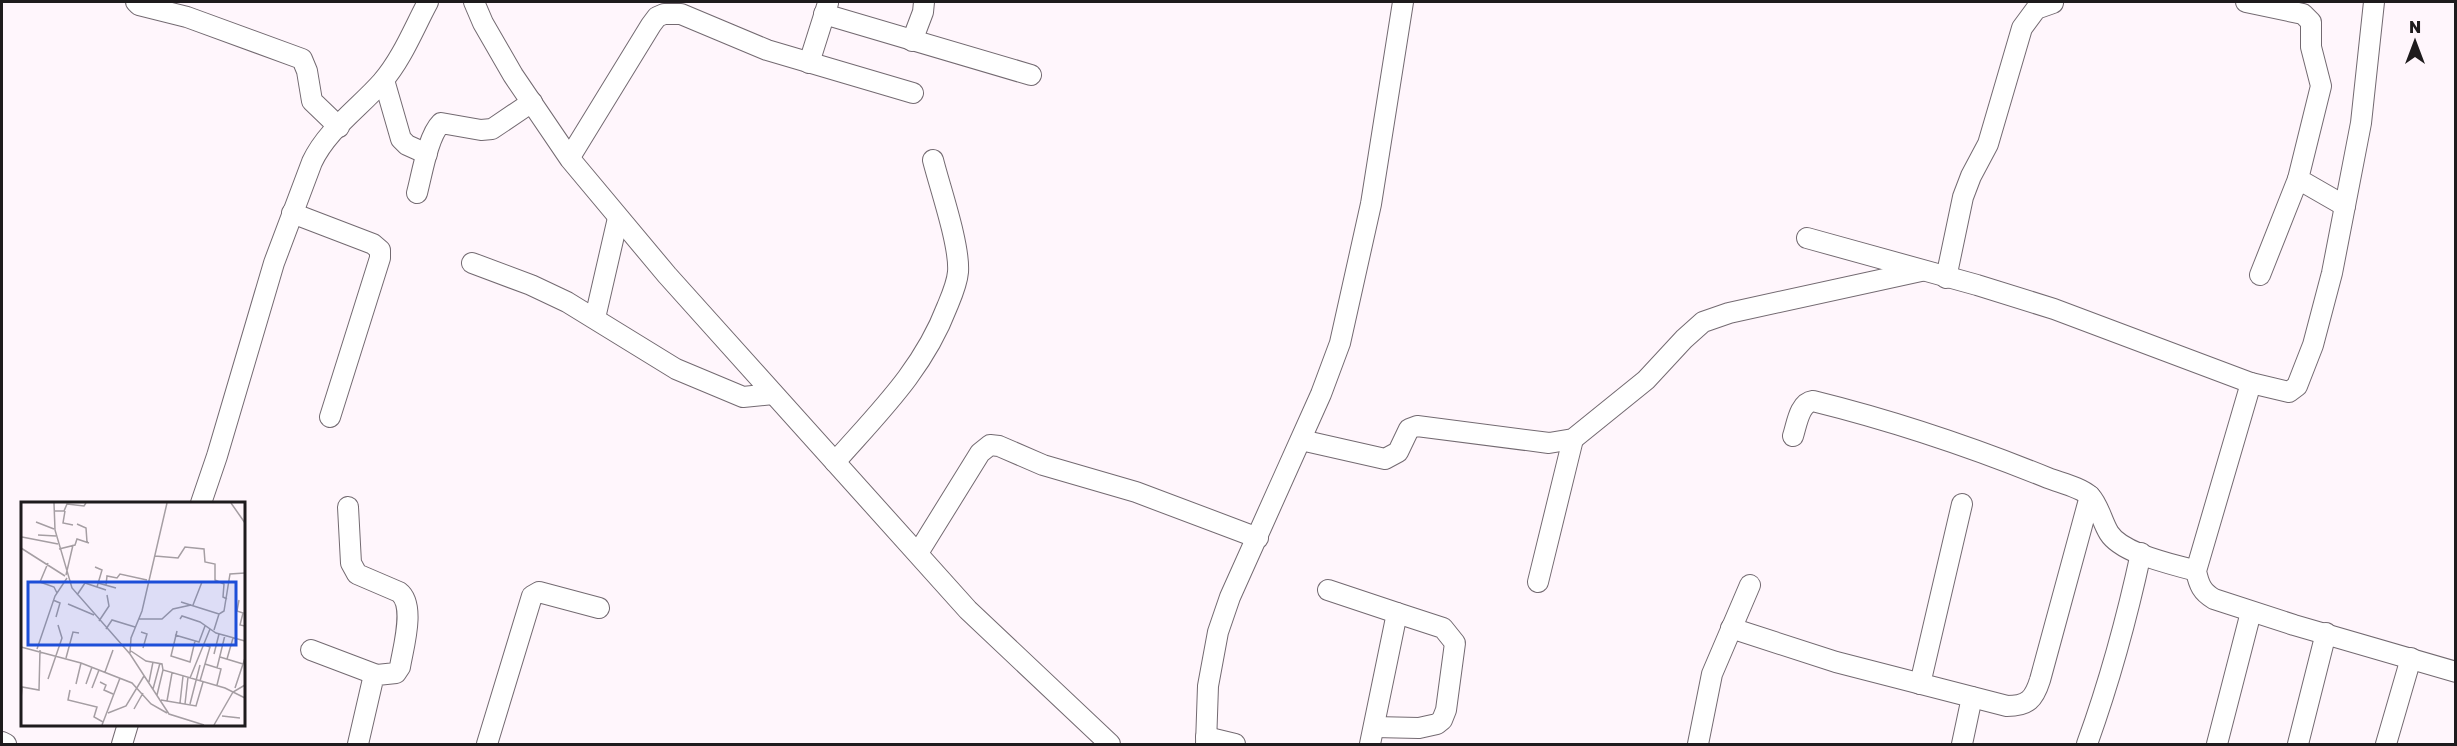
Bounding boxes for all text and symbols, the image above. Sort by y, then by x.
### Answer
north arrow [2385,12,2445,72]
text: N [2409,17,2421,37]
inset map [21,502,244,725]

